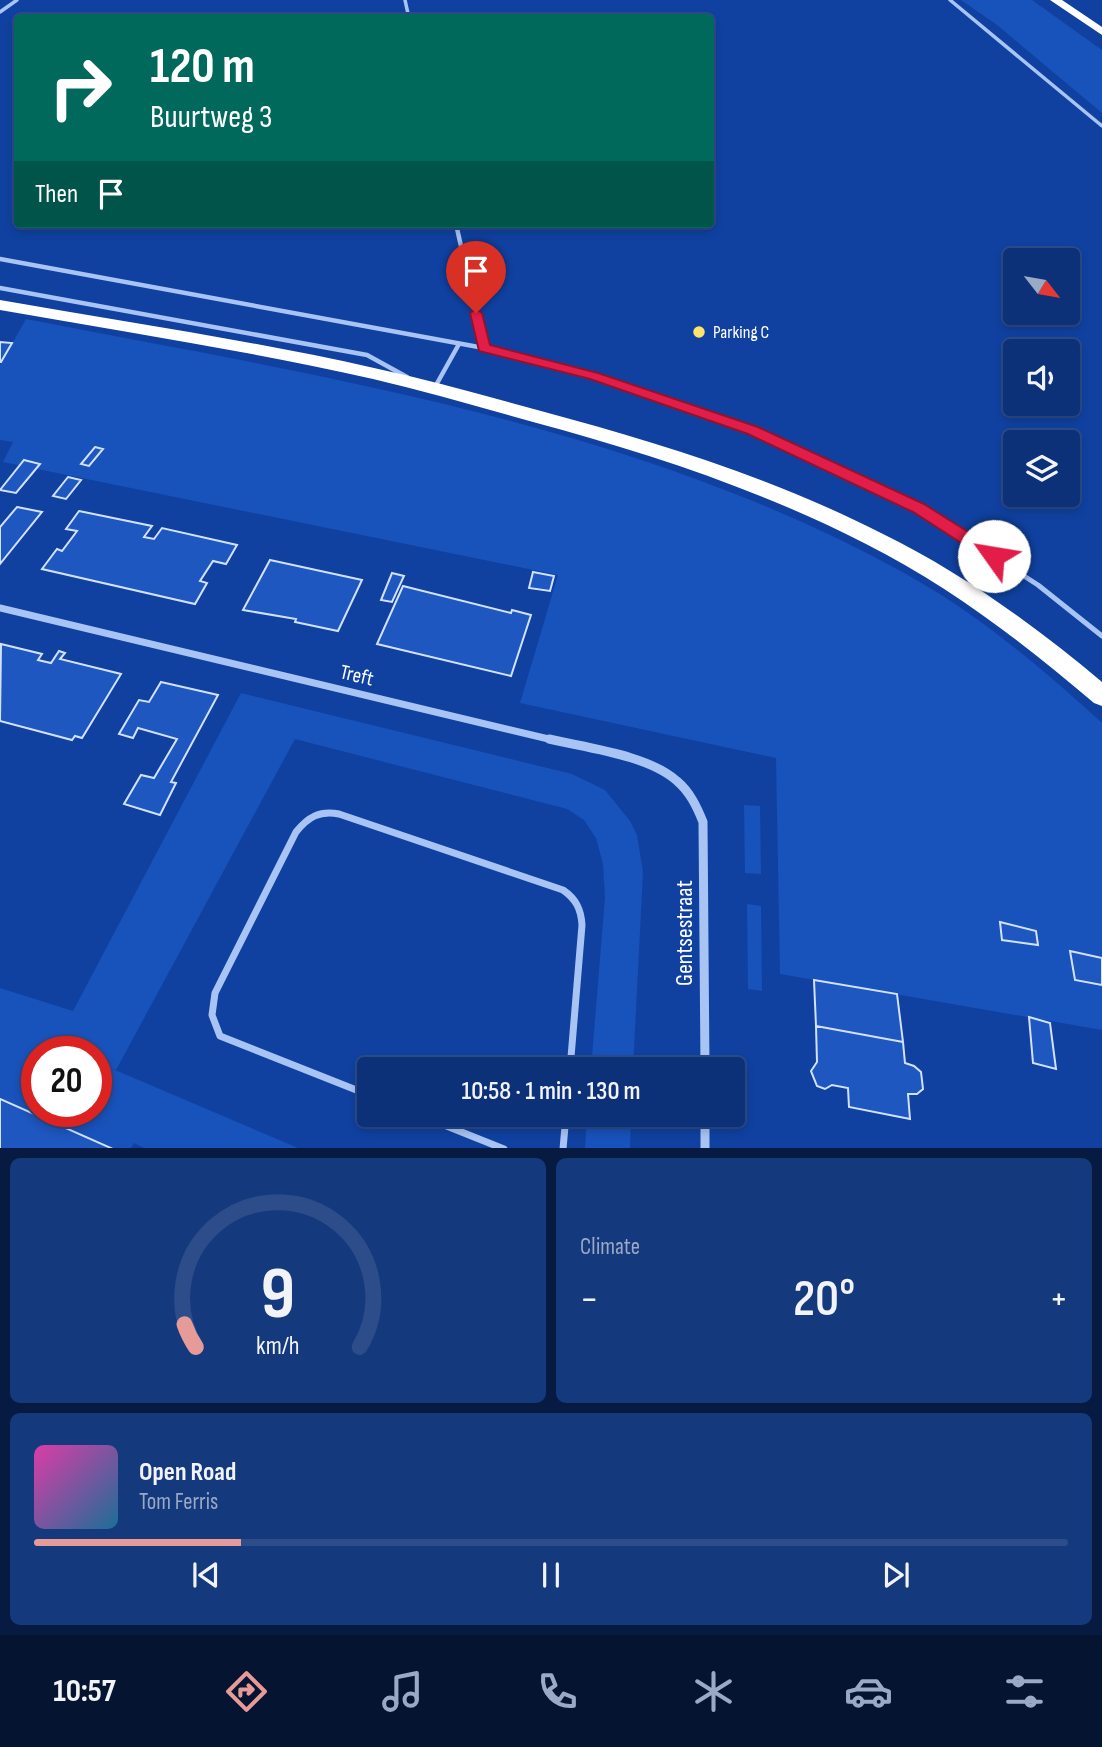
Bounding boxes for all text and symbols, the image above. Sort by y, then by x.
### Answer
text: 120 m [150,38,255,97]
icon: right [35,42,126,133]
text: Buurtweg 3 [150,98,272,137]
icon: arrive [92,175,130,213]
text: Then [35,179,78,210]
pin [446,241,506,313]
north arrow [1003,248,1080,326]
map controls [1003,248,1080,507]
icon: arrive [457,252,495,290]
place label: Parking C [713,322,769,343]
marker: Parking C [691,324,707,340]
button: sound [1003,339,1080,416]
button: layers [1003,430,1080,507]
position arrow [957,519,1031,593]
street label: Treft [338,660,376,691]
street label: Gentsestraat [670,880,699,986]
speed limit sign: 20 [21,1036,112,1127]
text: 10:58 · 1 min · 130 m [461,1076,641,1107]
text: Climate [580,1233,640,1261]
text: 9 [261,1251,295,1339]
text: 20° [793,1268,855,1331]
text: − [580,1277,599,1322]
text: + [1049,1277,1068,1322]
text: km/h [256,1330,300,1361]
text: Open Road [139,1457,236,1488]
text: Tom Ferris [139,1488,218,1516]
icon: previous [187,1556,225,1594]
icon: pause [532,1556,570,1594]
icon: next [877,1556,915,1594]
icon: directions [222,1667,271,1716]
icon: music [378,1667,427,1716]
icon: phone [533,1667,582,1716]
icon: climate [689,1667,738,1716]
icon: car [844,1667,893,1716]
icon: filters [1000,1667,1049,1716]
text: 10:57 [53,1672,116,1711]

